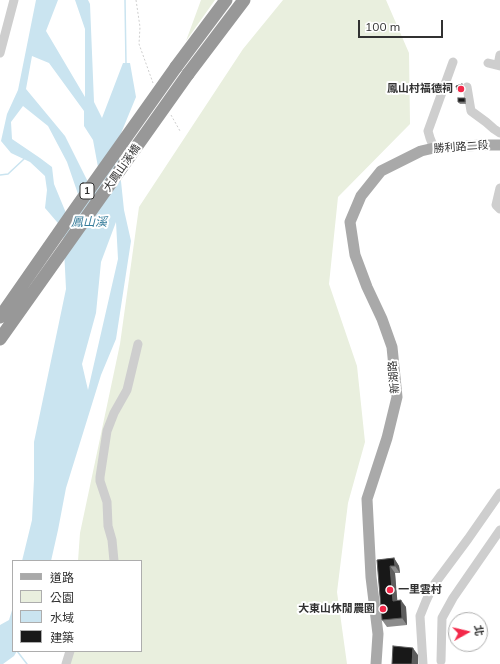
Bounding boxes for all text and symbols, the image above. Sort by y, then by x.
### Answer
scale bar [360,12,445,38]
text: 100 m [365,19,400,34]
place label: 鳳山村福德祠 [387,82,453,96]
marker: 鳳山村福德祠 [456,84,466,94]
street label: 勝利路二段 [433,138,489,156]
street label: 大鳳山溪橋 [101,142,143,194]
road number: 1 [80,183,94,199]
water label: 鳳山溪 [71,215,107,229]
street label: 新湖路 [386,360,402,394]
legend [12,560,142,652]
text: 道路 [50,570,74,585]
place label: 一里雲村 [398,583,442,597]
marker: 一里雲村 [385,585,395,595]
text: 公園 [50,590,74,605]
place label: 大東山休閒農園 [298,602,375,616]
marker: 大東山休閒農園 [378,604,388,614]
text: 水域 [50,610,74,625]
north arrow [448,612,488,652]
text: 北 [471,624,487,637]
text: 建築 [50,630,74,645]

